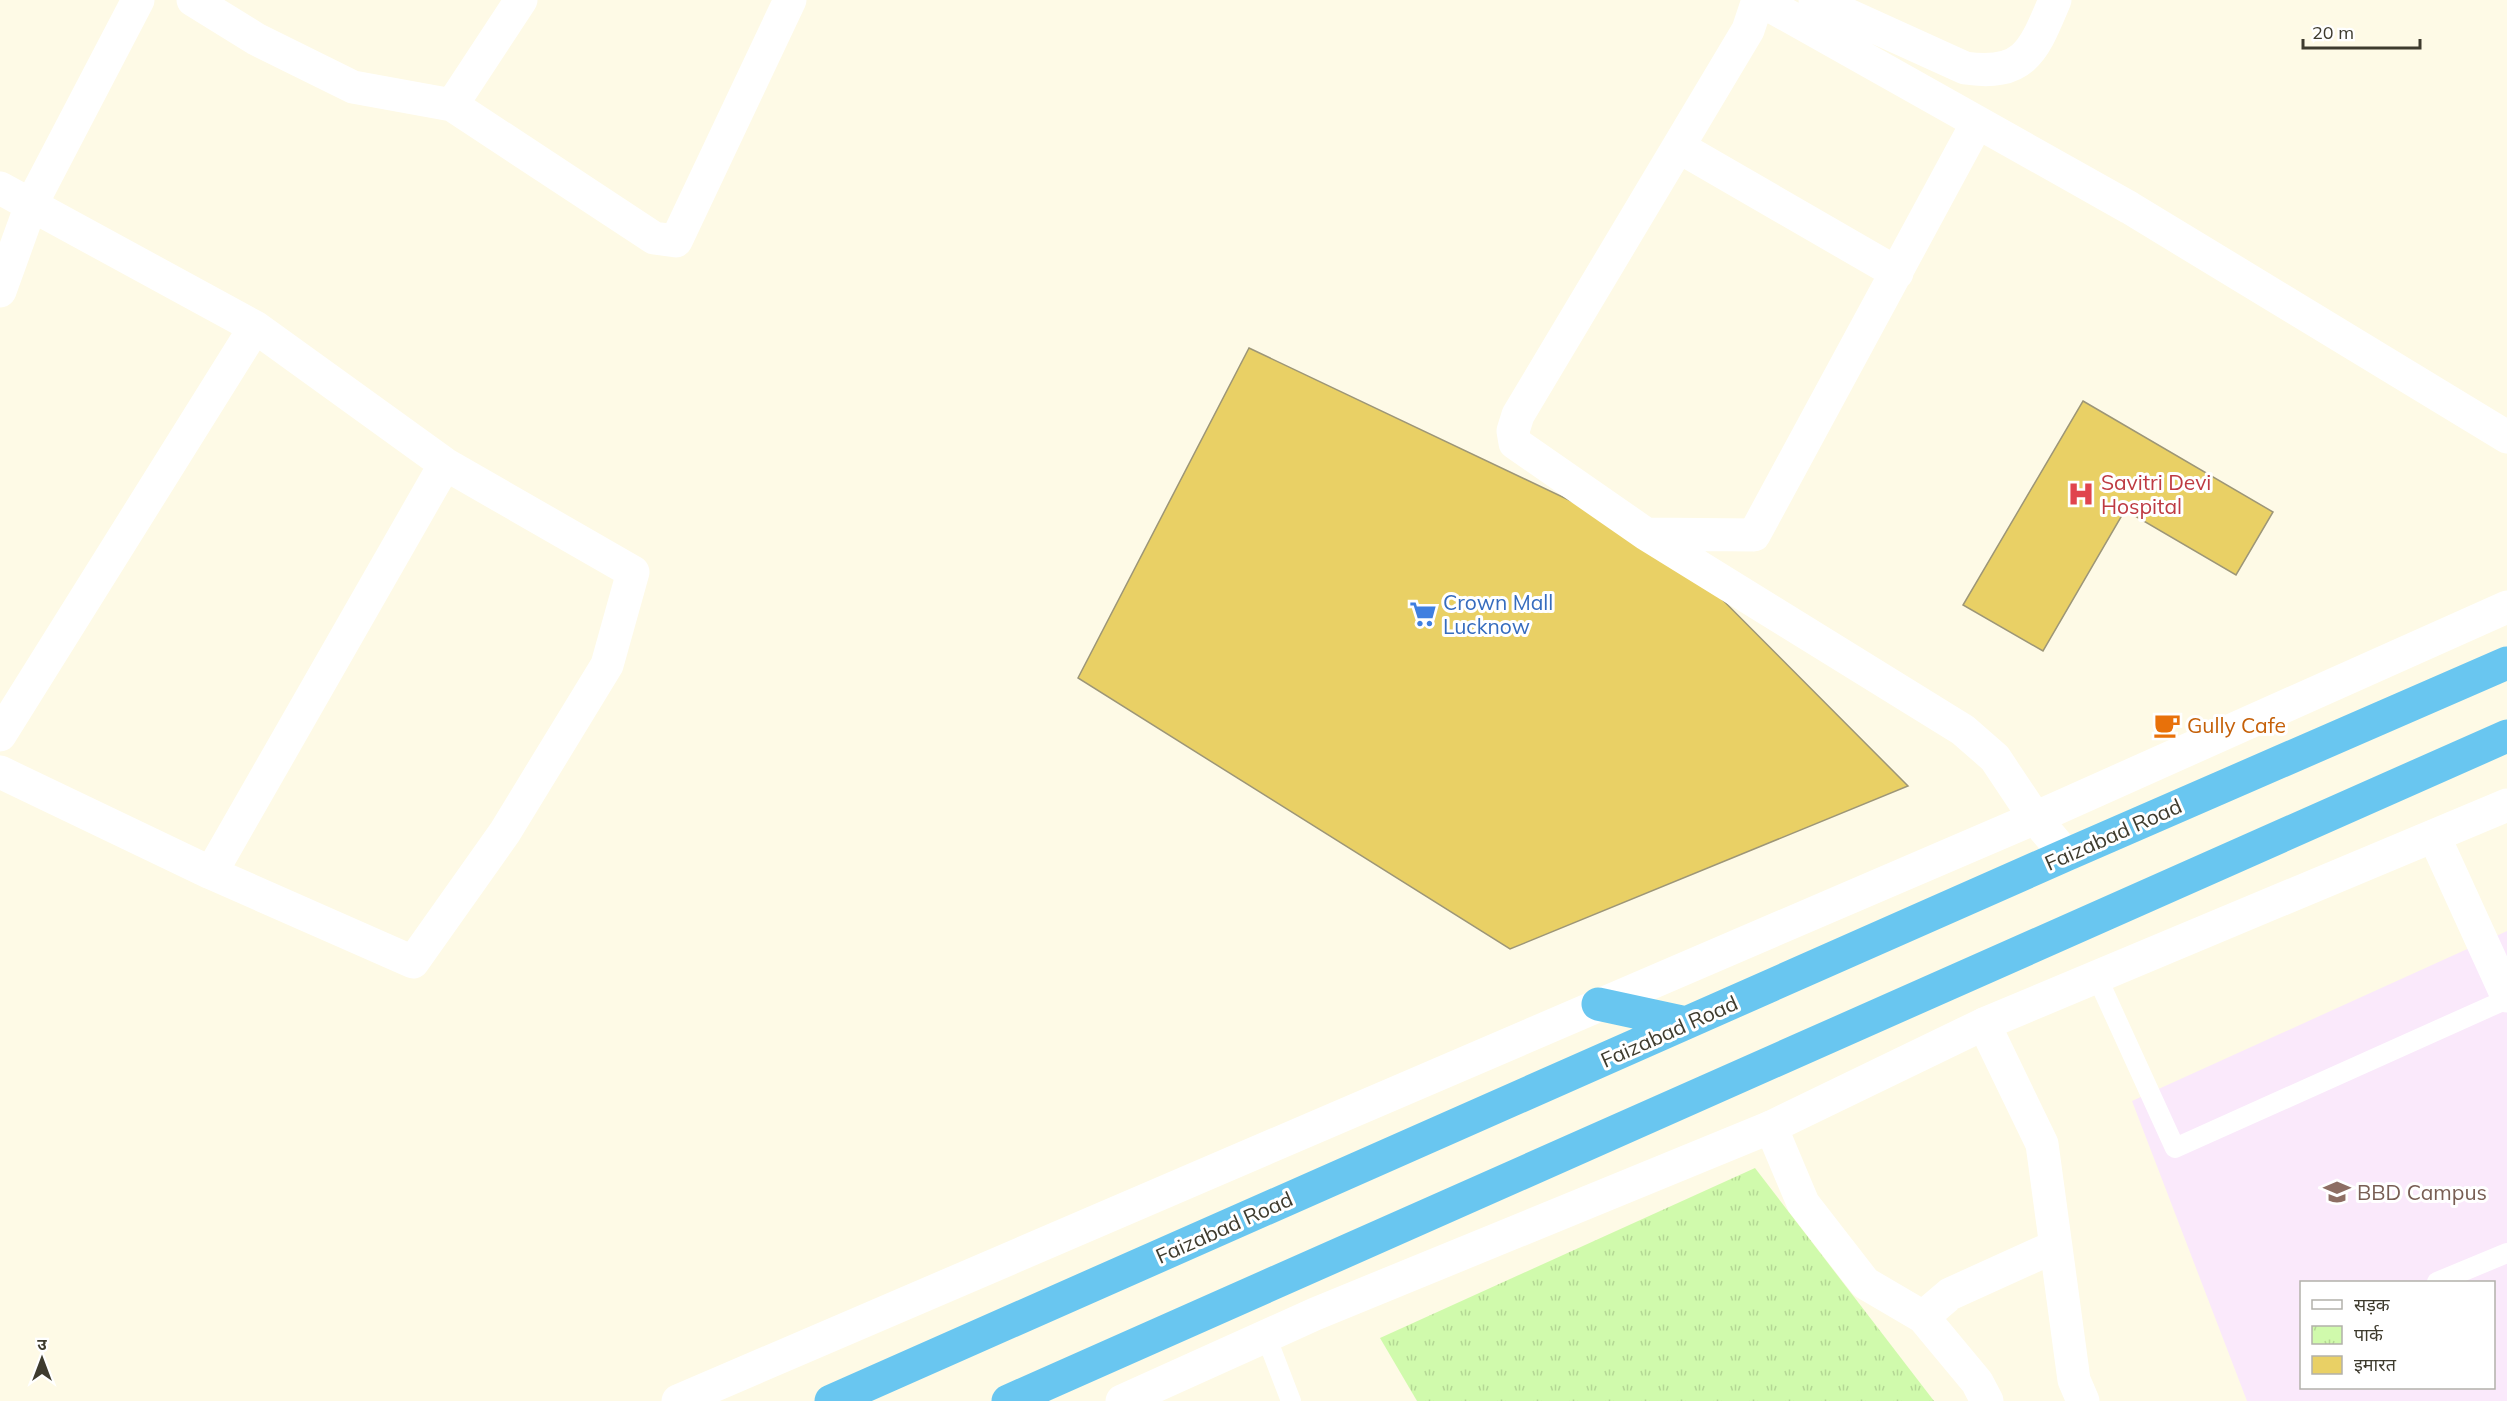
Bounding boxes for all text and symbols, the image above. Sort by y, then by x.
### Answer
scale bar [2303,12,2420,50]
text: 20 m [2312,21,2354,44]
place label: Savitri Devi Hospital [2101,469,2211,519]
hospital icon: Savitri Devi Hospital [2066,479,2096,509]
place label: Crown Mall Lucknow [1443,589,1553,639]
supermarket icon: Crown Mall Lucknow [1408,599,1438,629]
cafe icon: Gully Cafe [2152,710,2182,740]
place label: Gully Cafe [2187,712,2286,738]
street label: Faizabad Road [2041,792,2185,876]
street label: Faizabad Road [1597,989,1741,1073]
school or university icon: BBD Campus [2322,1177,2352,1207]
place label: BBD Campus [2357,1179,2487,1205]
street label: Faizabad Road [1152,1185,1296,1269]
legend [2300,1281,2495,1389]
text: सड़क [2354,1293,2391,1316]
text: पार्क [2354,1323,2384,1346]
north arrow [12,1329,72,1389]
text: उ [37,1334,47,1354]
text: इमारत [2354,1353,2397,1376]

